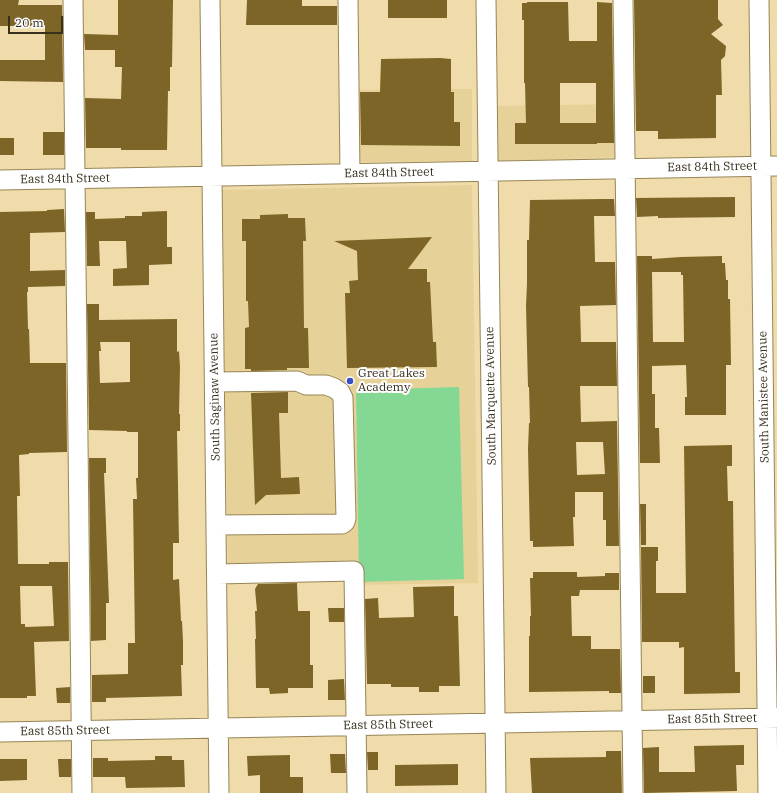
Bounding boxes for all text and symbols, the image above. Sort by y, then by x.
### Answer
scale bar [10,8,65,34]
text: 20 m [15,15,44,30]
street label: East 84th Street [667,159,757,175]
street label: East 84th Street [344,165,434,181]
street label: East 84th Street [20,171,110,187]
street label: South Marquette Avenue [483,326,499,466]
street label: South Manistee Avenue [756,331,772,463]
street label: South Saginaw Avenue [207,333,223,461]
place label: Great Lakes Academy [358,367,425,395]
marker: Great Lakes Academy [345,376,355,386]
street label: East 85th Street [667,711,757,727]
street label: East 85th Street [343,717,433,733]
street label: East 85th Street [20,723,110,739]

